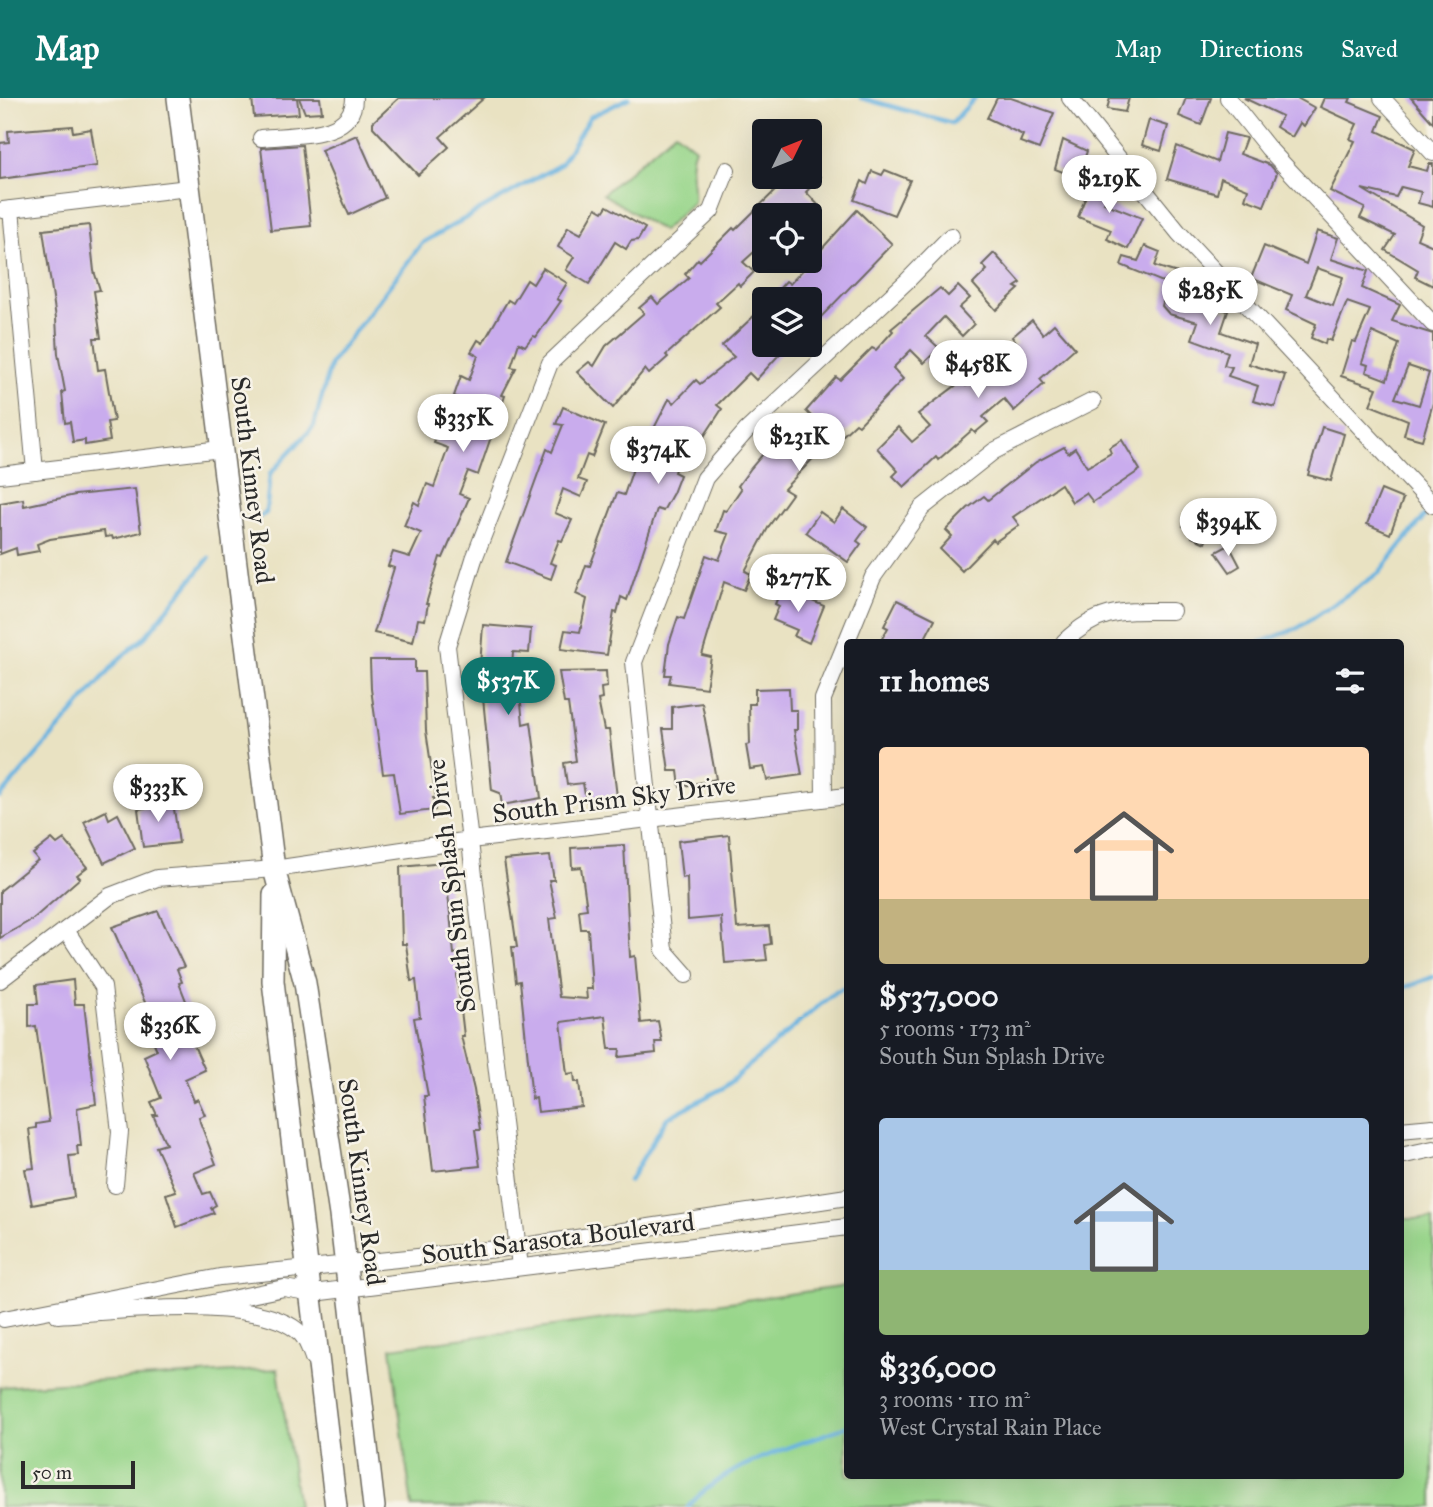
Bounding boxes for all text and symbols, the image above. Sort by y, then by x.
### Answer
text: Map [35,29,99,69]
text: Map [1115,34,1162,64]
text: Directions [1200,34,1303,64]
text: Saved [1341,34,1398,64]
north arrow [752,119,822,189]
map controls [752,119,822,357]
pin: $219K [1060,156,1158,215]
text: $219K [1078,164,1140,192]
button: locate [752,203,822,273]
pin: $285K [1161,268,1259,327]
text: $285K [1178,276,1242,304]
button: layers [752,287,822,357]
pin: $458K [929,341,1027,400]
text: $458K [945,349,1011,377]
street label: South Kinney Road [224,374,282,586]
pin: $335K [414,394,512,454]
text: $335K [433,403,493,431]
pin: $231K [750,414,848,473]
text: $231K [769,422,829,450]
pin: $374K [609,426,707,486]
text: $374K [626,435,690,463]
pin: $394K [1179,498,1277,558]
text: $394K [1196,507,1260,535]
pin: $277K [749,554,847,614]
text: $277K [765,563,831,591]
pin: $537K [459,658,557,717]
icon: filters [1331,662,1369,700]
text: 11 homes [879,663,990,699]
text: $537K [477,666,539,694]
street label: South Sun Splash Drive [420,757,482,1015]
pin: $333K [109,764,207,824]
street label: South Prism Sky Drive [491,768,738,830]
text: $333K [129,773,187,801]
icon: home [1061,793,1187,919]
text: $537,000 [879,978,999,1014]
pin: $336K [121,1002,219,1062]
text: $336K [140,1011,200,1039]
text: 5 rooms · 173 m² [879,1014,1031,1042]
text: South Sun Splash Drive [879,1042,1105,1070]
street label: South Kinney Road [332,1076,392,1288]
icon: home [1061,1164,1187,1290]
street label: South Sarasota Boulevard [420,1205,696,1271]
text: $336,000 [879,1349,997,1385]
text: 3 rooms · 110 m² [879,1385,1030,1413]
text: West Crystal Rain Place [879,1413,1101,1441]
scale bar [21,1458,135,1490]
text: 50 m [32,1461,72,1484]

